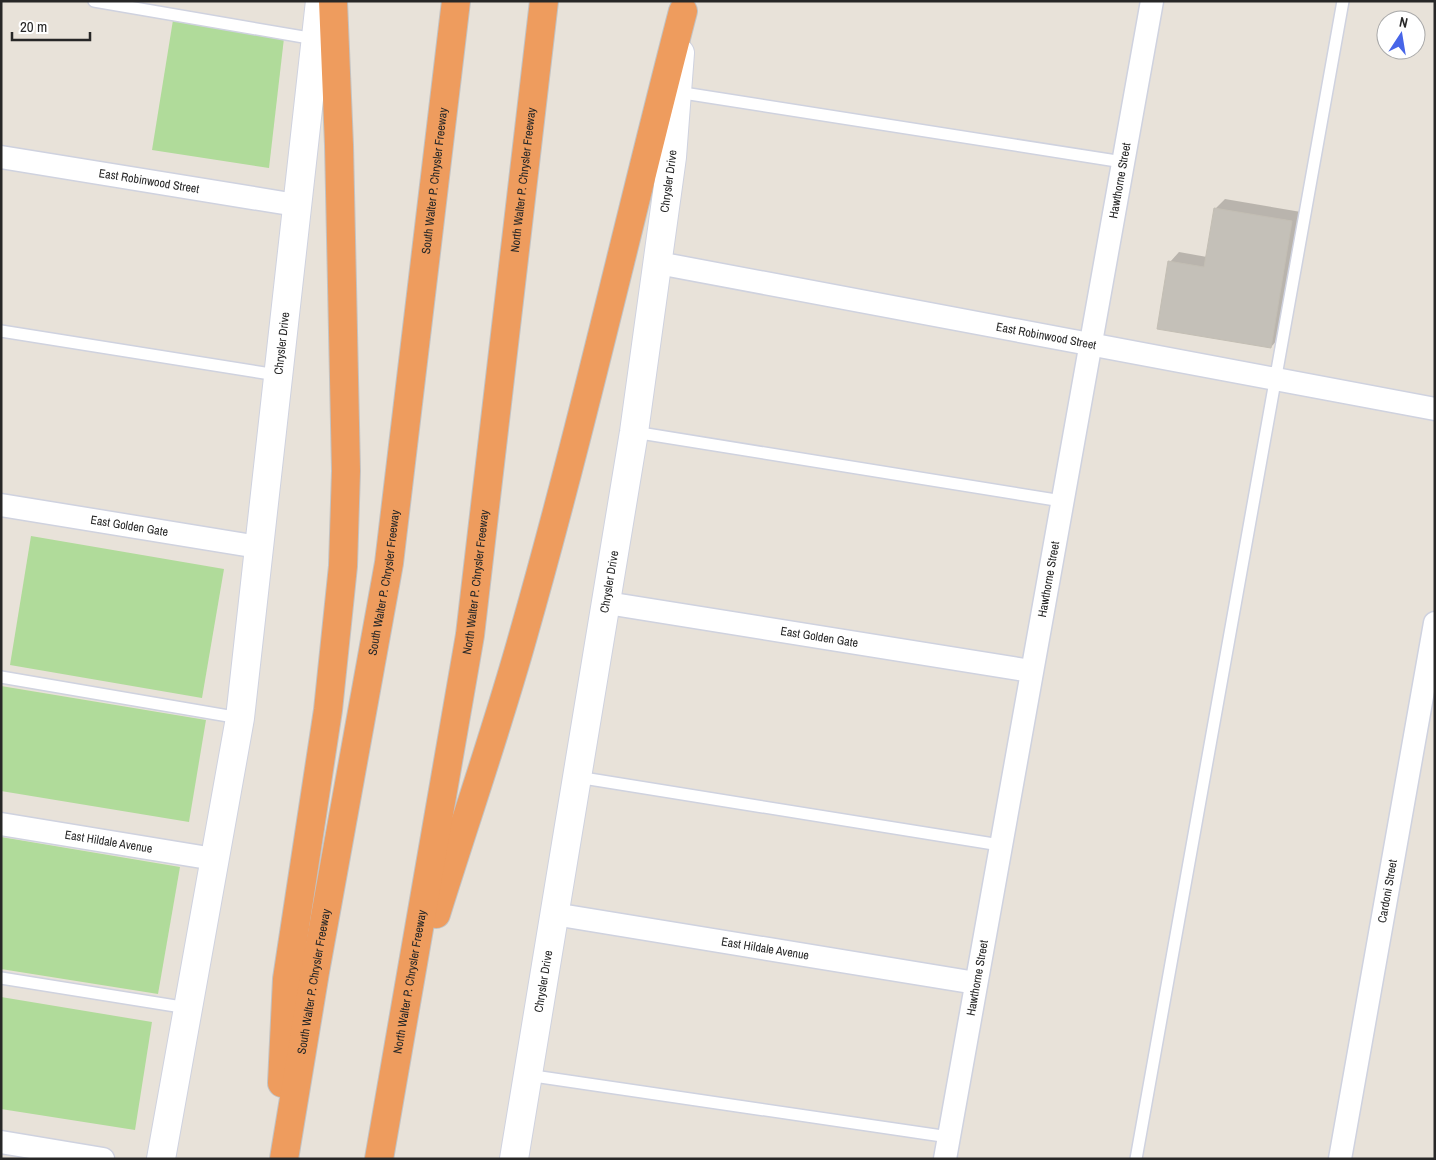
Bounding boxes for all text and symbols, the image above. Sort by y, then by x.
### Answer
scale bar [12,10,90,42]
north arrow [1376,10,1426,60]
text: N [1398,13,1410,32]
text: 20 m [20,16,47,37]
street label: South Walter P. Chrysler Freeway [418,107,451,255]
street label: North Walter P. Chrysler Freeway [507,107,540,253]
street label: Hawthorne Street [1105,141,1135,220]
street label: Chrysler Drive [656,149,681,214]
street label: East Robinwood Street [98,165,201,197]
street label: Chrysler Drive [270,311,293,376]
street label: East Robinwood Street [995,319,1098,353]
street label: South Walter P. Chrysler Freeway [364,509,403,657]
street label: North Walter P. Chrysler Freeway [459,509,493,656]
street label: East Golden Gate [89,512,169,540]
street label: Hawthorne Street [1034,540,1063,618]
street label: Chrysler Drive [596,549,622,614]
street label: East Golden Gate [779,623,859,651]
street label: East Hildale Avenue [64,827,154,857]
street label: Cardoni Street [1374,858,1401,924]
street label: South Walter P. Chrysler Freeway [293,907,334,1055]
street label: North Walter P. Chrysler Freeway [389,908,430,1055]
street label: East Hildale Avenue [720,933,810,964]
street label: Hawthorne Street [963,938,992,1017]
street label: Chrysler Drive [530,949,556,1014]

